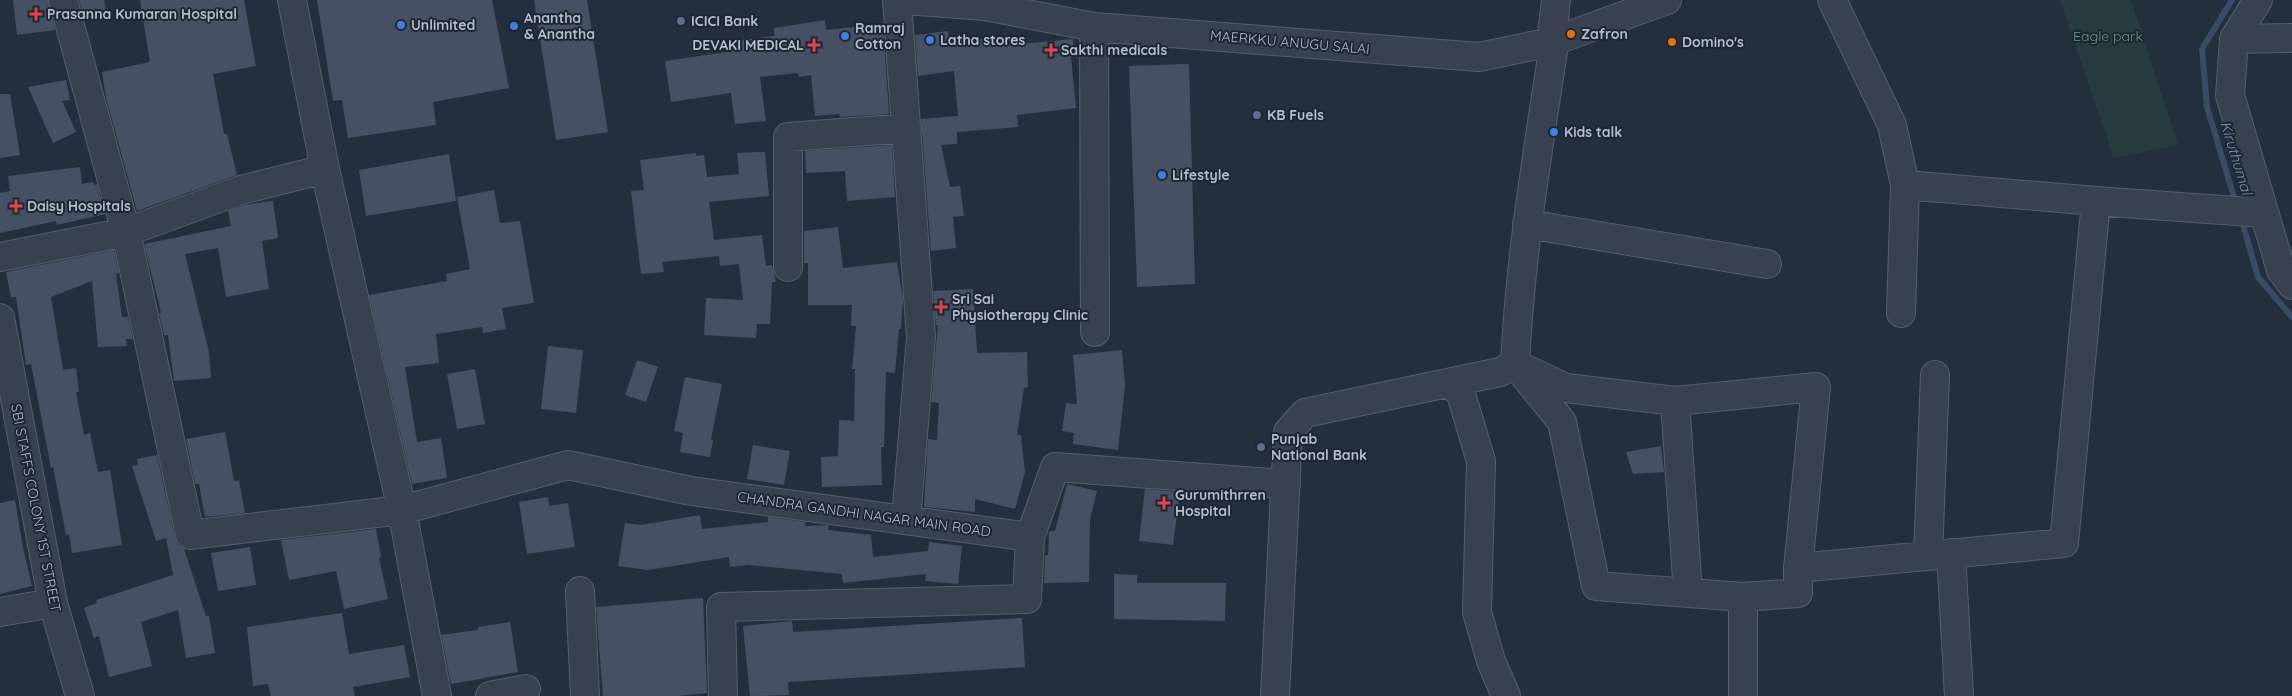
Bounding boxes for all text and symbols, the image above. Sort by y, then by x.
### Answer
place label: Prasanna Kumaran Hospital [47,5,237,23]
marker: Prasanna Kumaran Hospital [29,7,43,21]
place label: Anantha & Anantha [524,9,595,43]
place label: ICICI Bank [691,12,758,30]
marker: ICICI Bank [675,15,687,27]
place label: Unlimited [411,16,475,34]
marker: Unlimited [395,19,407,31]
place label: Ramraj Cotton [855,19,905,53]
marker: Anantha & Anantha [508,20,520,32]
place label: Zafron [1581,25,1628,43]
street label: MAERKKU ANUGU SALAI [1209,26,1371,58]
park label: Eagle park [2073,27,2143,45]
marker: Zafron [1565,28,1577,40]
marker: Ramraj Cotton [839,30,851,42]
place label: Latha stores [940,31,1025,49]
place label: Domino's [1682,33,1744,51]
marker: Latha stores [924,34,936,46]
place label: DEVAKI MEDICAL [692,36,804,54]
marker: Domino's [1666,36,1678,48]
marker: DEVAKI MEDICAL [808,39,820,51]
place label: Sakthi medicals [1061,41,1167,59]
marker: Sakthi medicals [1045,44,1057,56]
place label: KB Fuels [1267,106,1324,124]
marker: KB Fuels [1251,109,1263,121]
water label: Kiruthumal [2216,119,2257,198]
place label: Kids talk [1564,123,1622,141]
marker: Kids talk [1548,126,1560,138]
place label: Lifestyle [1172,166,1230,184]
marker: Lifestyle [1156,169,1168,181]
place label: Daisy Hospitals [27,197,131,215]
marker: Daisy Hospitals [9,199,23,213]
place label: Sri Sai Physiotherapy Clinic [952,290,1088,324]
marker: Sri Sai Physiotherapy Clinic [934,300,948,314]
street label: SBI STAFFS COLONY 1ST STREET [7,402,65,614]
place label: Punjab National Bank [1271,430,1367,464]
marker: Punjab National Bank [1255,441,1267,453]
place label: Gurumithrren Hospital [1175,486,1266,520]
street label: CHANDRA GANDHI NAGAR MAIN ROAD [736,487,992,541]
marker: Gurumithrren Hospital [1157,496,1171,510]

